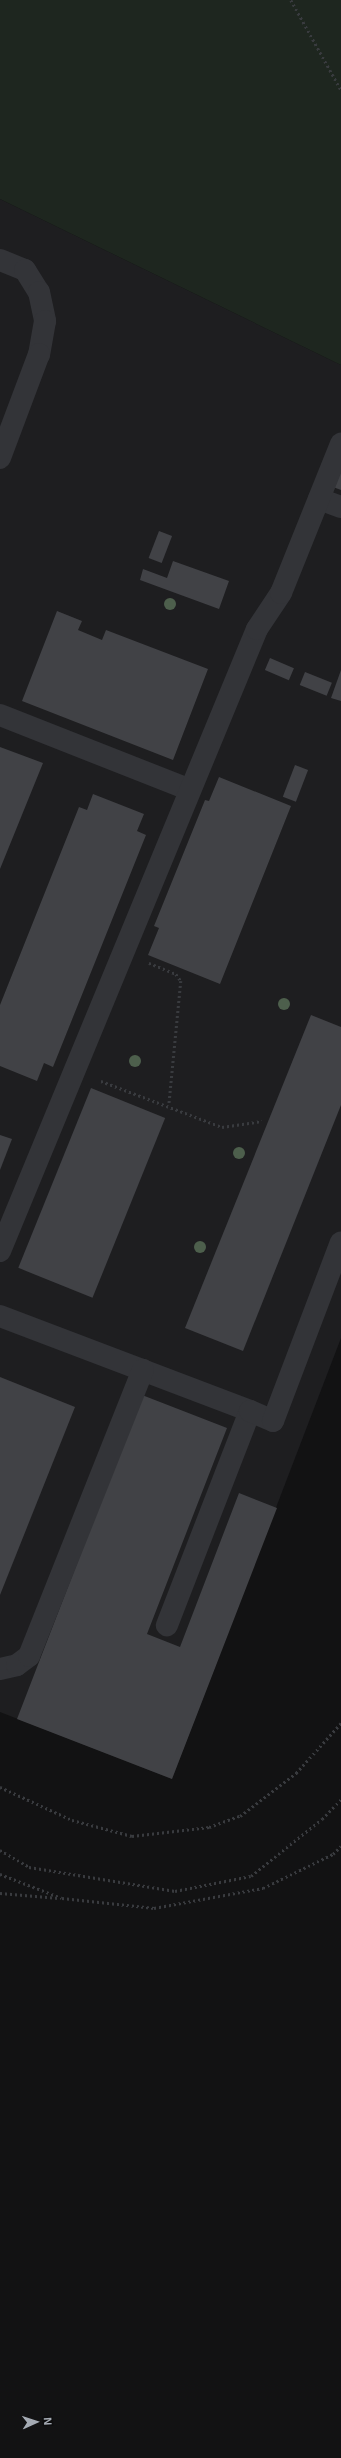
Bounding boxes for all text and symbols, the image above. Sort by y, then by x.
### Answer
north arrow [16,2402,56,2442]
text: N [42,2417,54,2426]

